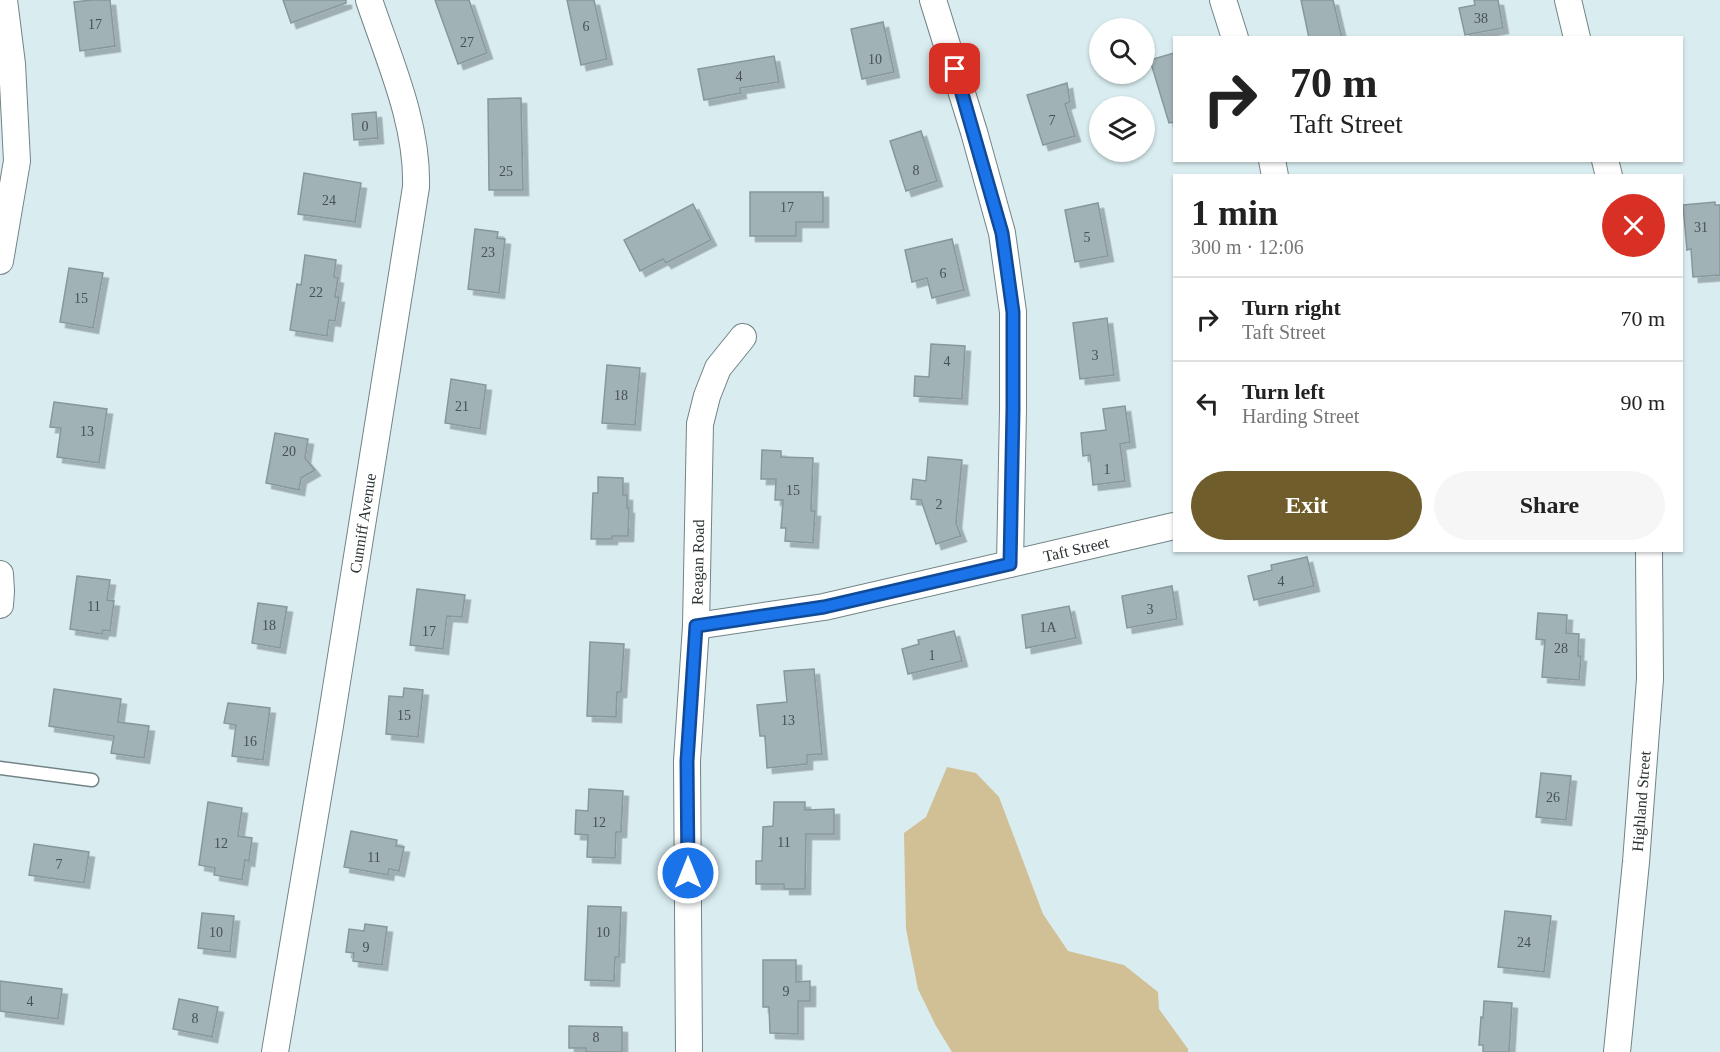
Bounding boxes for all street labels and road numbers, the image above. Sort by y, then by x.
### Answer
street label: Cunniff Avenue [346,472,379,574]
street label: Reagan Road [688,519,707,605]
street label: Taft Street [1041,533,1111,565]
street label: Highland Street [1628,750,1653,852]

